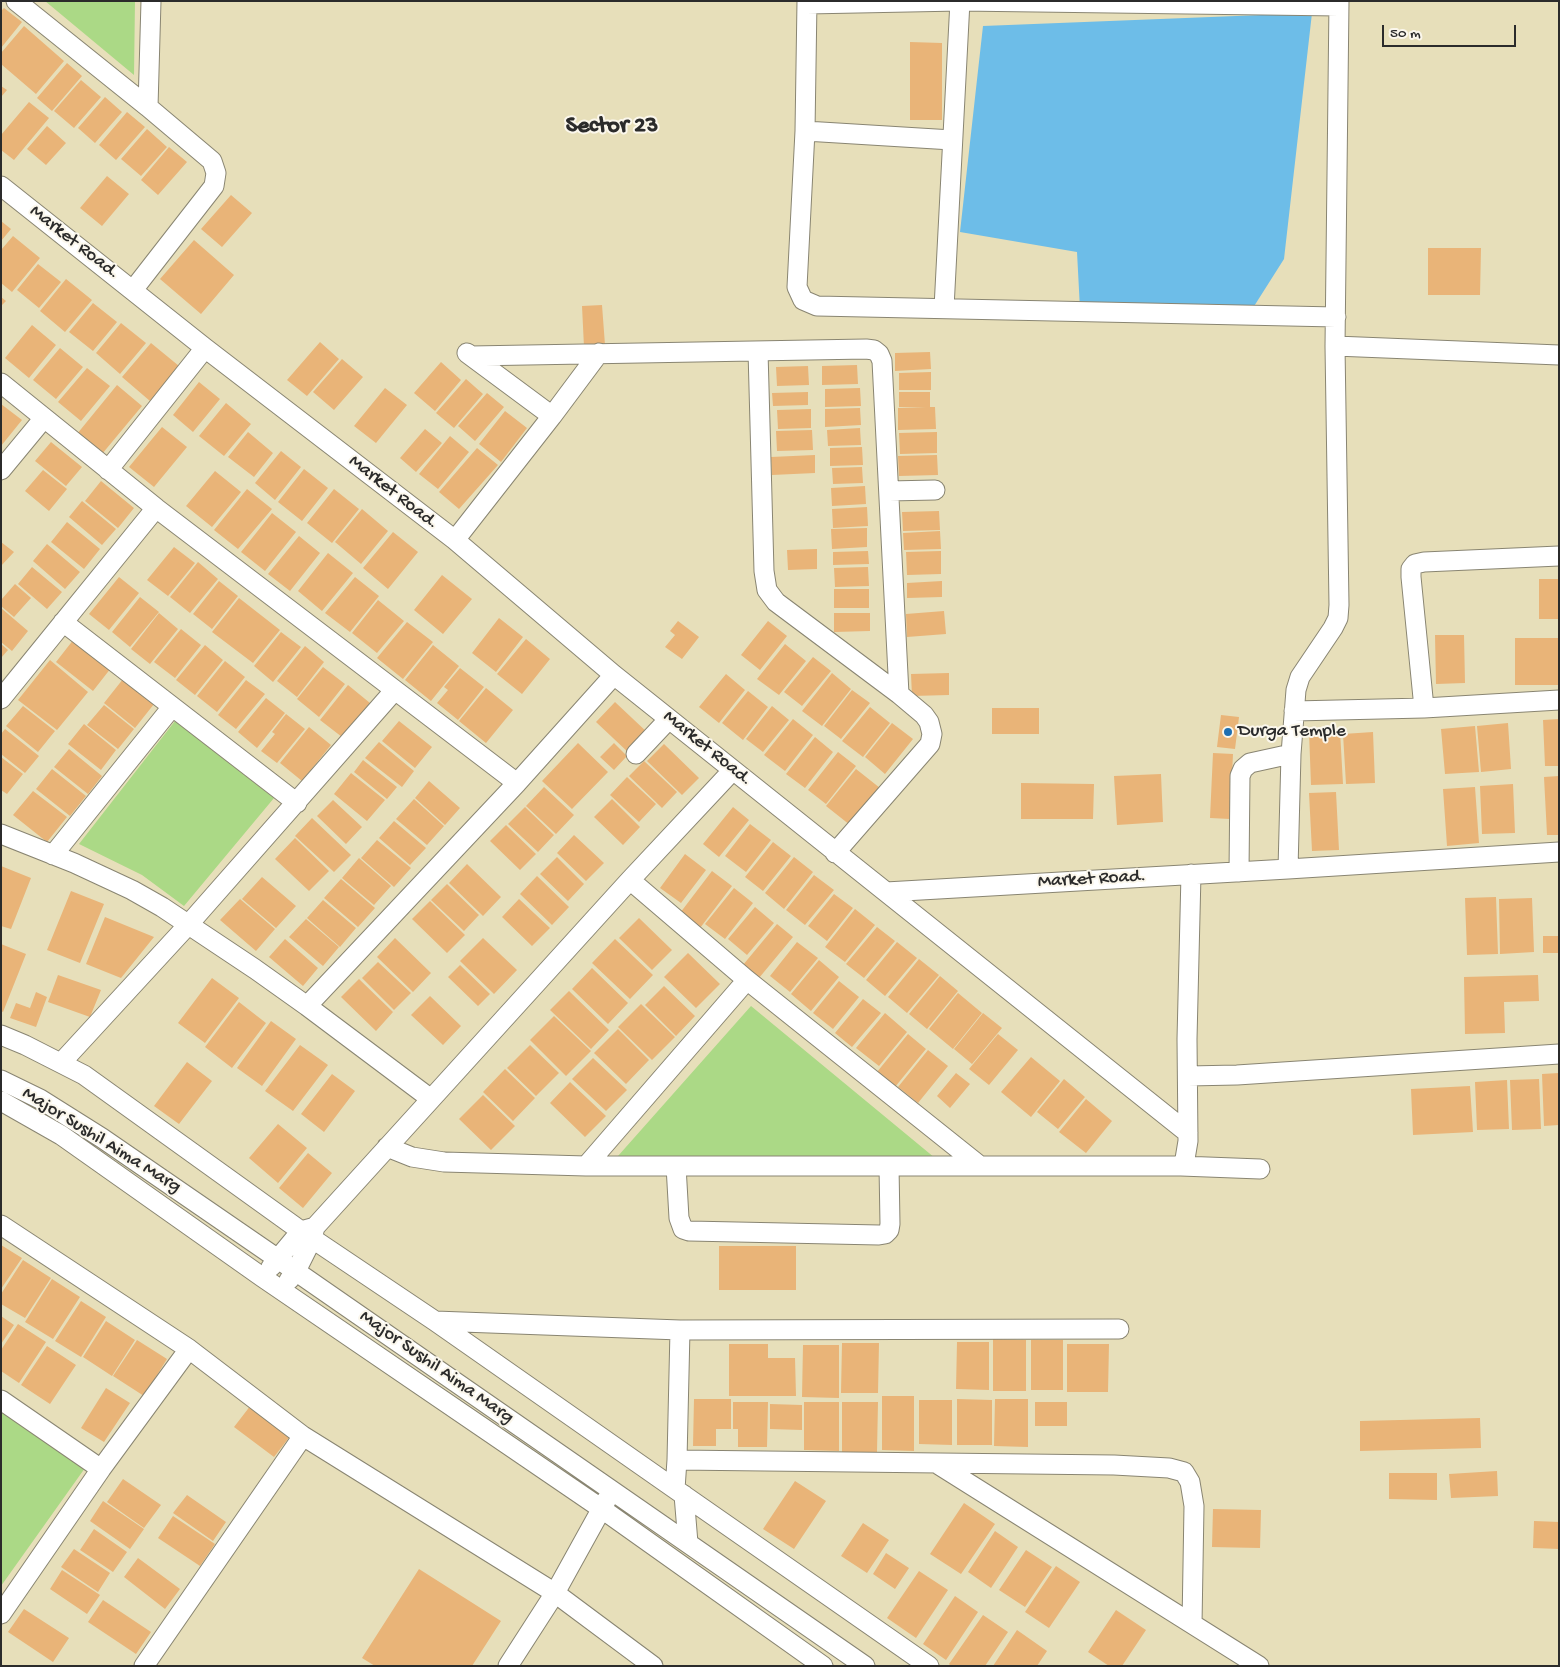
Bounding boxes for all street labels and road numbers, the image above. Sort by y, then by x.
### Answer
street label: Market Road. [24,201,124,285]
street label: Market Road. [343,451,443,535]
street label: Market Road. [658,706,756,792]
street label: Market Road. [1037,866,1147,894]
street label: Major Sushil Aima Marg [17,1083,185,1199]
street label: Major Sushil Aima Marg [354,1306,518,1430]

